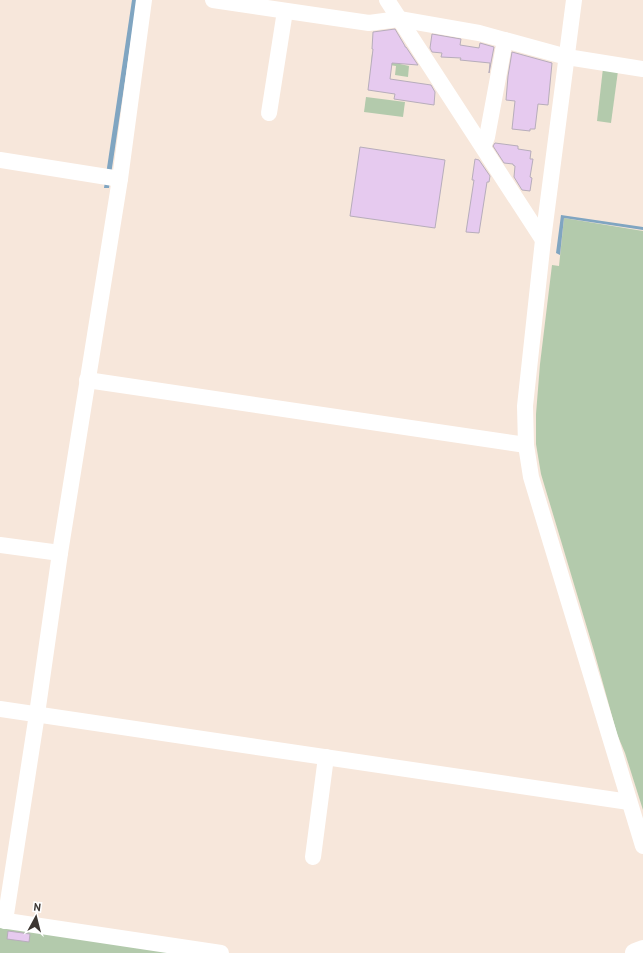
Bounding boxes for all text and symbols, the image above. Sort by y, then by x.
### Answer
north arrow [16,897,56,937]
text: N [33,900,42,914]

